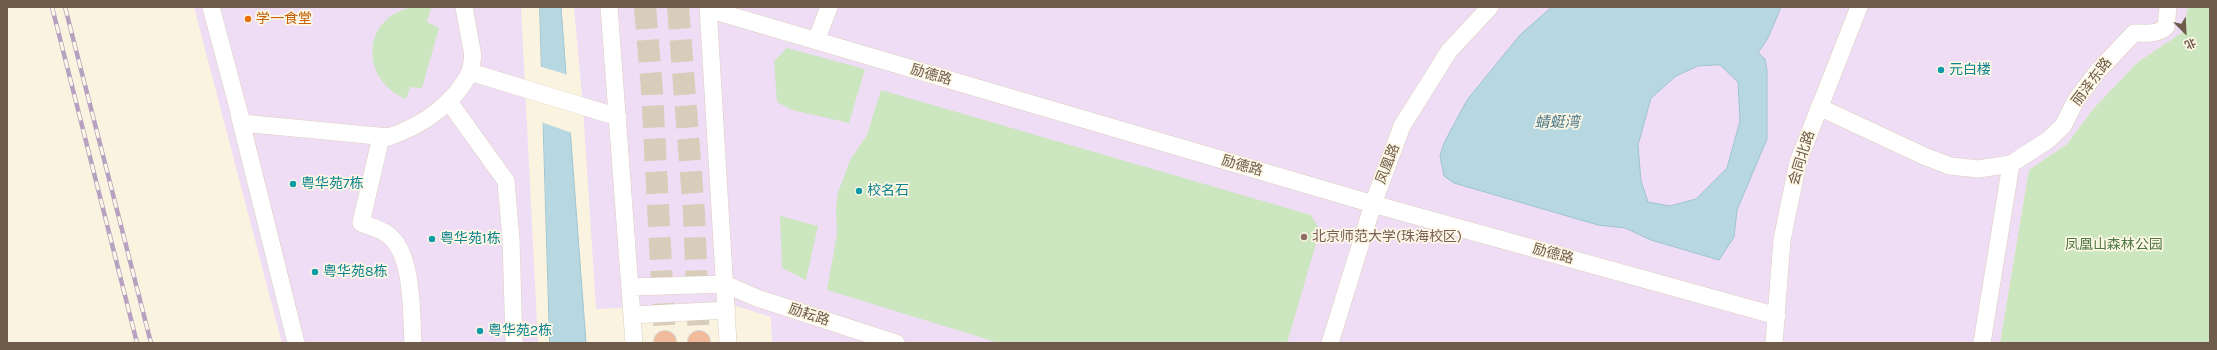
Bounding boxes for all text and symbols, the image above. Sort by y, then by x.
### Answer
place label: 学一食堂 [256,11,312,27]
north arrow [2165,12,2205,52]
marker: 学一食堂 [243,14,253,24]
text: 北 [2182,35,2198,52]
street label: 丽泽东路 [2068,55,2116,109]
street label: 励德路 [908,61,954,89]
place label: 元白楼 [1949,62,1991,78]
marker: 元白楼 [1936,65,1946,75]
water label: 蜻蜓湾 [1535,114,1579,132]
street label: 会同北路 [1786,129,1818,187]
street label: 凤凰路 [1373,141,1403,187]
street label: 励德路 [1219,152,1265,180]
place label: 粤华苑7栋 [301,176,364,192]
marker: 粤华苑7栋 [288,179,298,189]
place label: 校名石 [867,183,909,199]
marker: 校名石 [854,186,864,196]
place label: 北京师范大学(珠海校区) [1312,229,1462,245]
place label: 粤华苑1栋 [440,231,501,247]
marker: 北京师范大学(珠海校区) [1299,232,1309,242]
marker: 粤华苑1栋 [427,234,437,244]
park label: 凤凰山森林公园 [2065,237,2163,253]
street label: 励德路 [1531,240,1575,268]
place label: 粤华苑8栋 [323,264,388,280]
marker: 粤华苑8栋 [310,267,320,277]
street label: 励耘路 [786,301,832,329]
place label: 粤华苑2栋 [488,323,552,339]
marker: 粤华苑2栋 [475,326,485,336]

